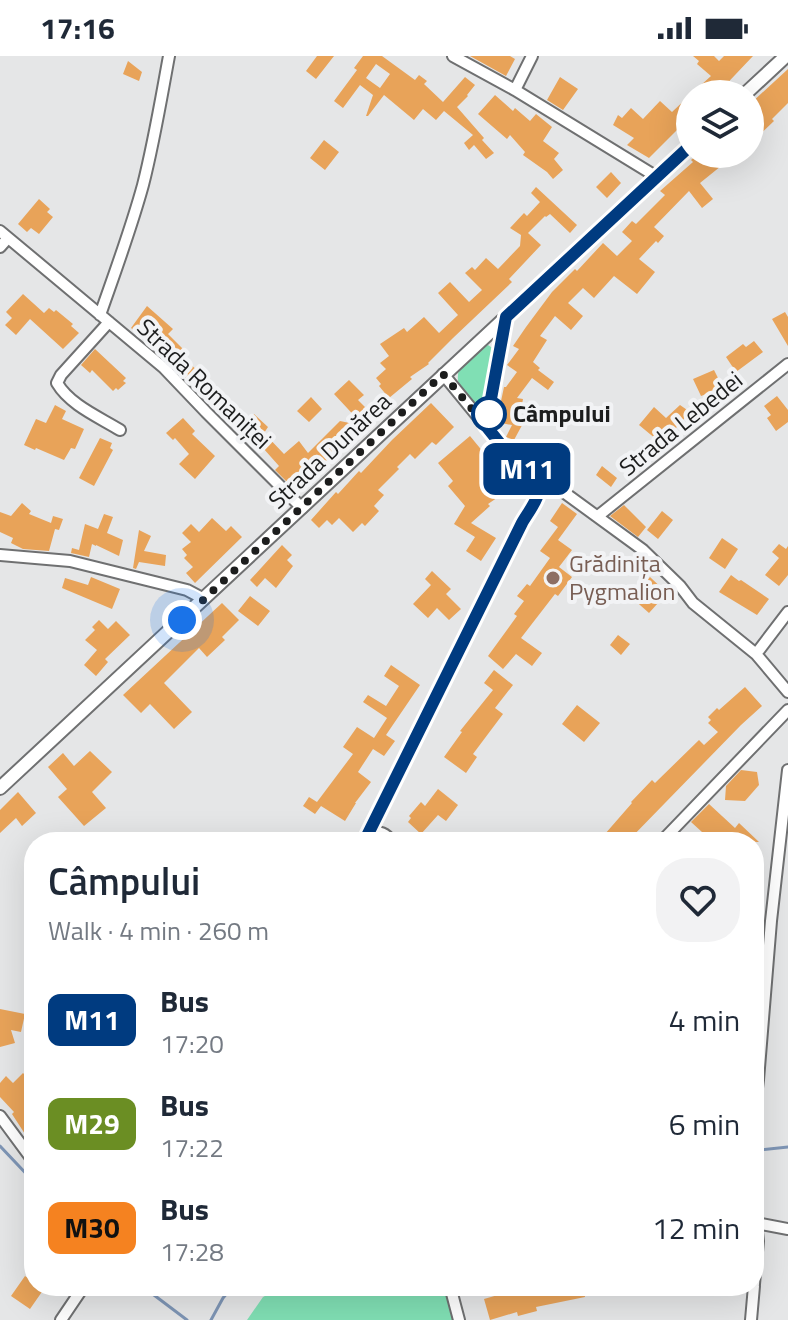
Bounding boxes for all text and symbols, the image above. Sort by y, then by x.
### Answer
text: 17:16 [40,5,115,51]
map controls [676,80,764,168]
button: layers [676,80,764,168]
street label: Strada Romaniței [129,310,280,457]
street label: Strada Lebedei [611,362,750,484]
street label: Strada Dunărea [260,384,399,517]
place label: Câmpului [513,395,611,431]
marker: Câmpului [472,397,506,431]
line badge: M11 [481,443,573,495]
text: M11 [499,447,555,490]
place label: Grădinița Pygmalion [569,545,675,609]
marker: Grădinița Pygmalion [544,569,562,587]
your location [162,600,202,640]
text: Câmpului [48,852,200,910]
button: heart [656,858,740,942]
text: Walk · 4 min · 260 m [48,911,269,950]
text: Bus [160,978,209,1024]
text: 4 min [669,997,740,1043]
text: M11 [64,998,120,1041]
text: 17:20 [160,1024,224,1063]
text: Bus [160,1082,209,1128]
text: 6 min [669,1101,740,1147]
text: M29 [64,1102,120,1145]
text: 17:22 [160,1128,224,1167]
text: Bus [160,1186,209,1232]
text: 12 min [652,1205,740,1251]
text: M30 [64,1206,120,1249]
text: 17:28 [160,1232,224,1271]

